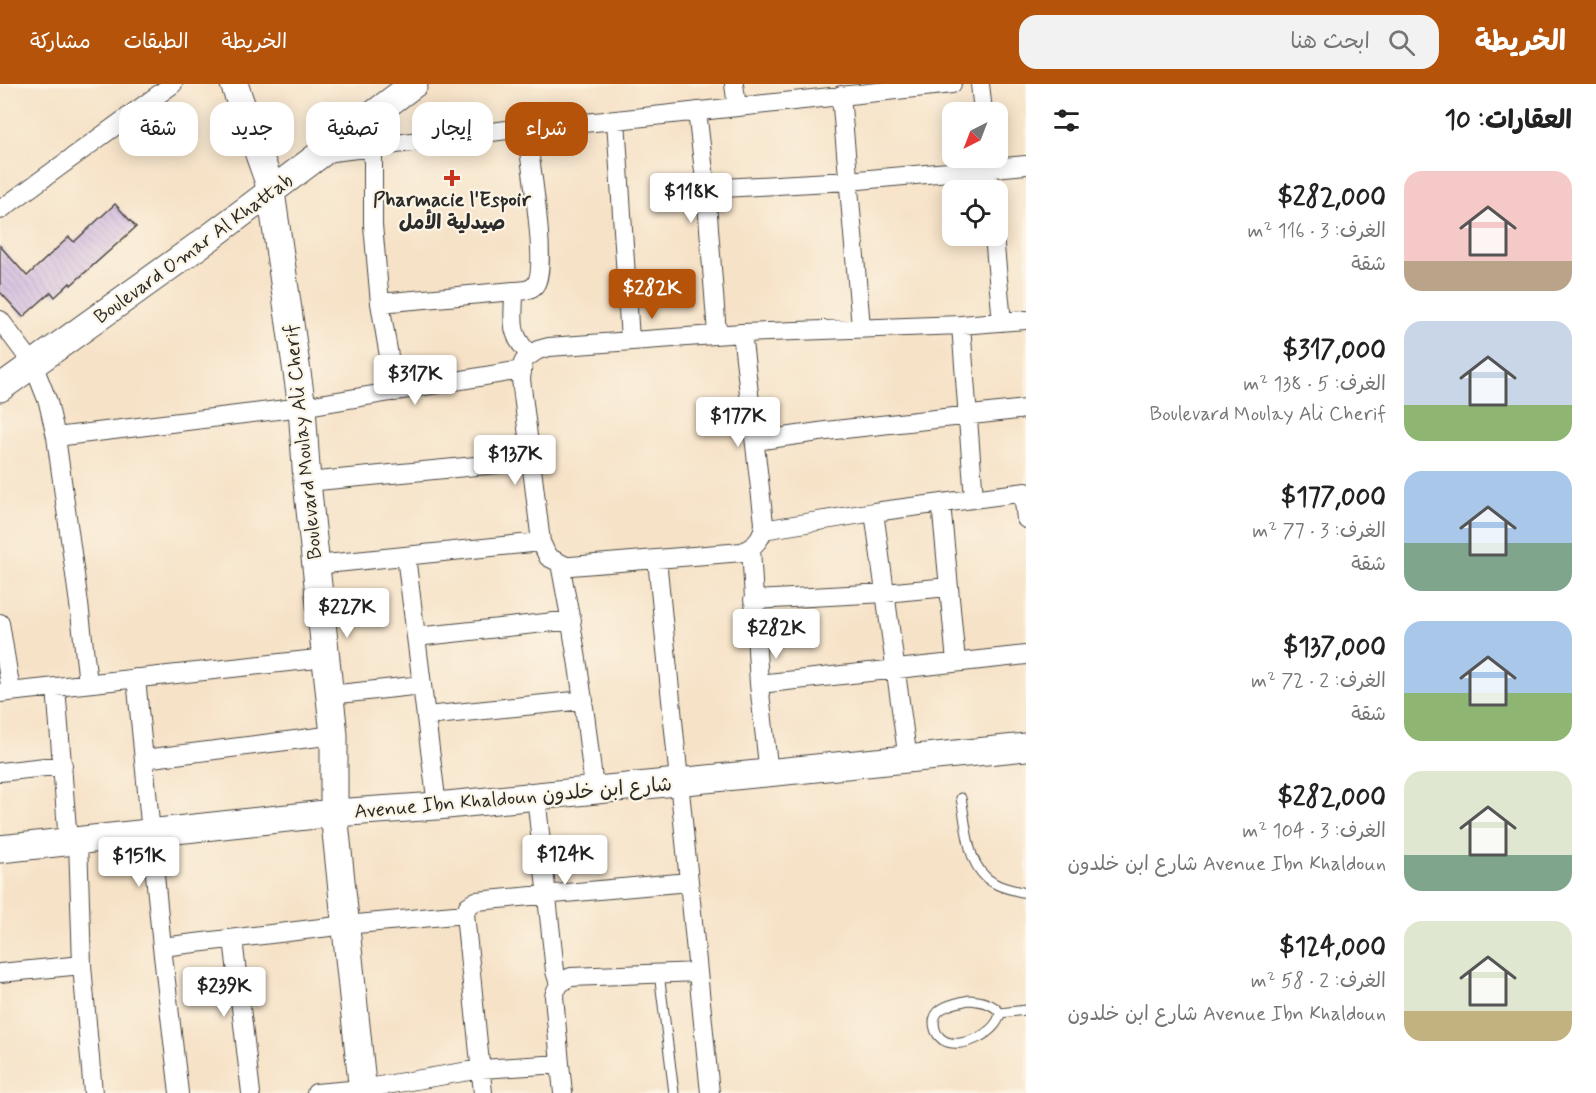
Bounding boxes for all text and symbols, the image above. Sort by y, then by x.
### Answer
search box [1019,15,1439,69]
text: الخريطة [1475,24,1566,61]
icon: search [1385,26,1418,59]
text: مشاركة [30,28,91,56]
text: الطبقات [124,28,189,56]
text: الخريطة [222,28,287,56]
text: ابحث هنا [1290,28,1370,56]
chip: شقة [119,102,198,156]
chip: جديد [210,102,294,156]
chip: تصفية [306,102,400,156]
chip: إيجار [412,102,493,156]
chip: شراء [505,102,588,156]
north arrow [942,102,1008,168]
map controls [942,102,1008,246]
icon: filters [1050,104,1083,137]
text: العقارات: 10 [1444,104,1572,138]
street label: Boulevard Omar Al Khattab [89,168,299,331]
marker: Pharmacie l'Espoir صيدلية الأمل [445,171,459,185]
pin: $118K [649,173,733,224]
text: $118K [664,179,718,206]
button: locate [942,180,1008,246]
text: $282,000 [1278,181,1386,215]
place label: Pharmacie l'Espoir صيدلية الأمل [373,187,532,237]
icon: home [1452,195,1524,267]
text: الغرف: 3 · 116 m² [1248,218,1386,245]
text: شقة [1351,251,1386,278]
pin: $282K [610,269,694,320]
text: $282K [623,275,681,302]
street label: Boulevard Moulay Ali Cherif [278,323,329,561]
text: $317,000 [1283,334,1386,368]
icon: home [1452,345,1524,417]
pin: $317K [373,355,457,406]
text: $317K [388,361,442,388]
text: الغرف: 5 · 138 m² [1243,371,1386,398]
pin: $177K [696,397,780,448]
text: Boulevard Moulay Ali Cherif [1150,401,1386,428]
text: $177K [710,403,766,430]
pin: $137K [473,435,557,486]
text: $137K [488,441,542,468]
text: $177,000 [1281,481,1386,515]
icon: home [1452,495,1524,567]
text: الغرف: 3 · 77 m² [1252,518,1386,545]
text: شقة [1351,551,1386,578]
pin: $227K [305,588,389,639]
text: $227K [318,594,376,621]
pin: $282K [734,609,818,660]
text: $282K [747,615,805,642]
text: $137,000 [1283,631,1386,665]
icon: home [1452,645,1524,717]
text: الغرف: 2 · 72 m² [1251,668,1386,695]
text: شقة [1351,701,1386,728]
street label: Avenue Ibn Khaldoun شارع ابن خلدون [353,771,673,826]
text: $282,000 [1278,781,1386,815]
icon: home [1452,795,1524,867]
text: الغرف: 3 · 104 m² [1242,818,1386,845]
pin: $124K [523,835,607,886]
pin: $151K [97,837,181,888]
text: $124K [536,841,594,868]
text: $151K [112,843,166,870]
text: Avenue Ibn Khaldoun شارع ابن خلدون [1067,851,1386,878]
text: $124,000 [1279,931,1386,965]
icon: home [1452,945,1524,1017]
pin: $239K [182,967,266,1018]
text: الغرف: 2 · 58 m² [1251,968,1386,995]
text: $239K [197,973,251,1000]
text: Avenue Ibn Khaldoun شارع ابن خلدون [1067,1001,1386,1028]

